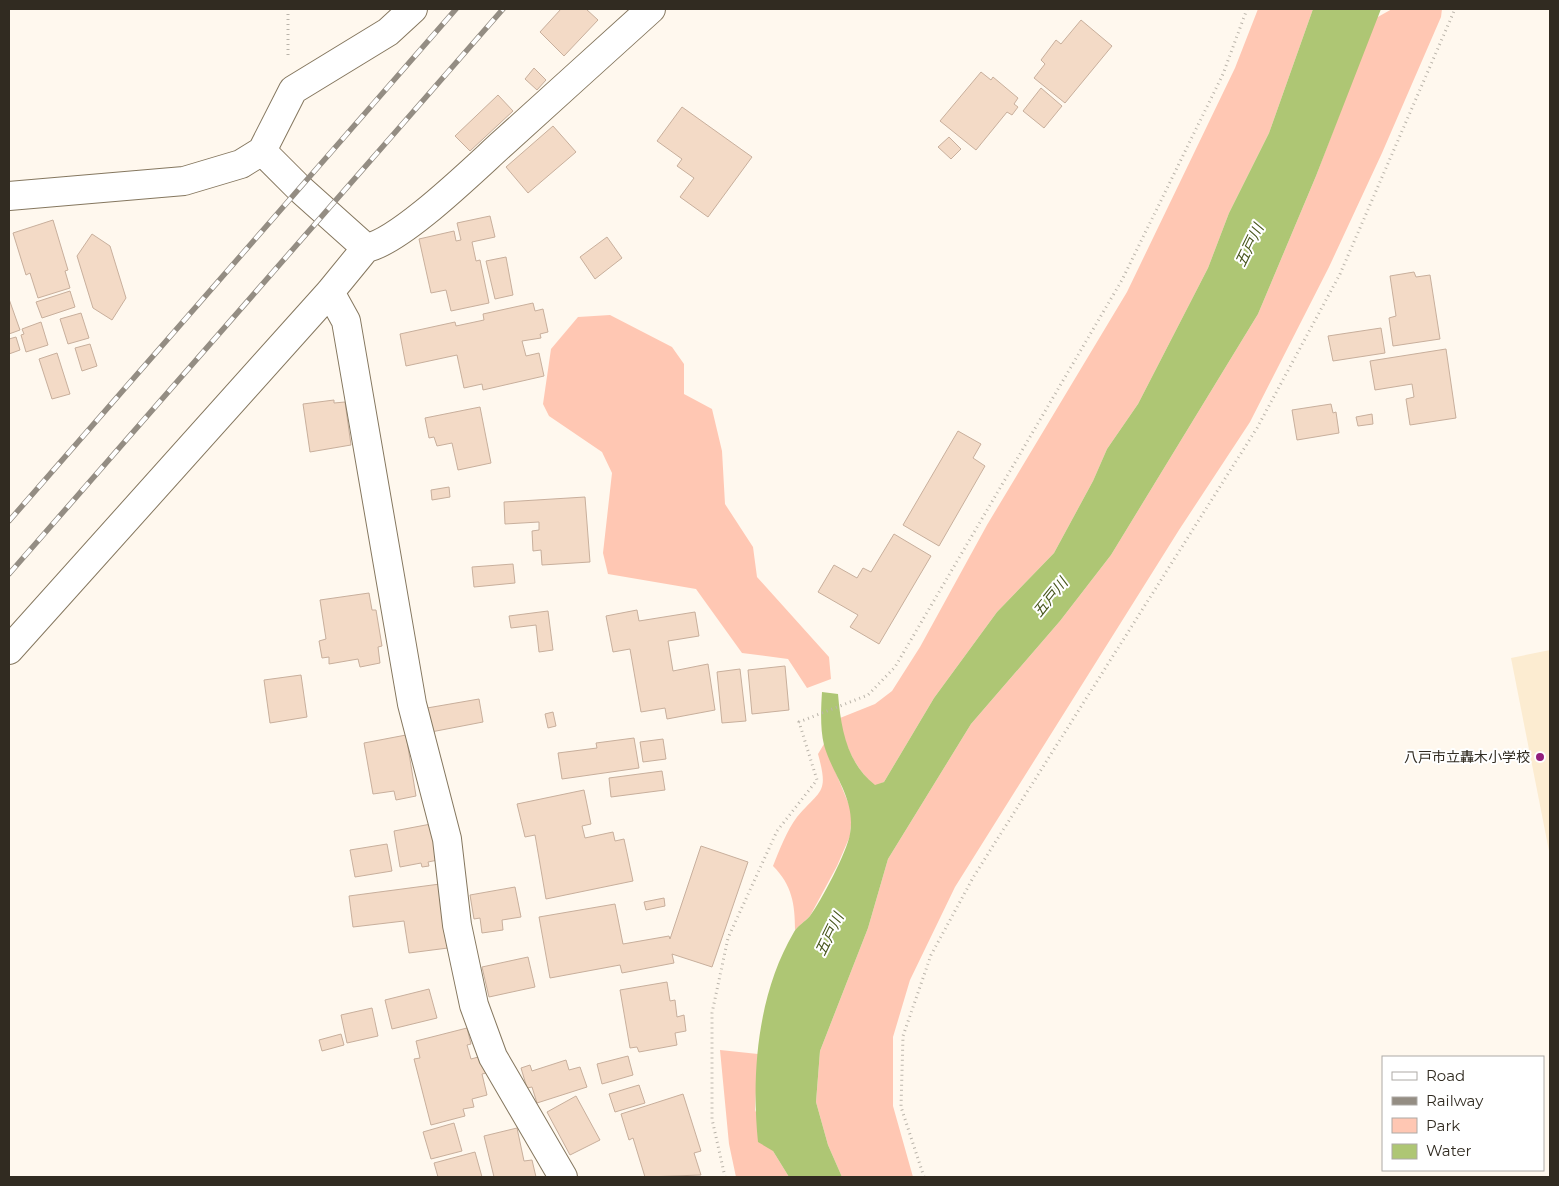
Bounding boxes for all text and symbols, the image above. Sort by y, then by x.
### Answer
water label: 五戸川 [1231,219,1268,269]
water label: 五戸川 [1028,572,1073,620]
place label: 八戸市立轟木小学校 [1404,748,1530,766]
marker: 八戸市立轟木小学校 [1534,751,1546,763]
water label: 五戸川 [811,908,848,958]
legend [1382,1056,1544,1171]
text: Road [1426,1066,1465,1085]
text: Railway [1426,1091,1484,1110]
text: Park [1426,1116,1460,1135]
text: Water [1426,1141,1472,1160]

